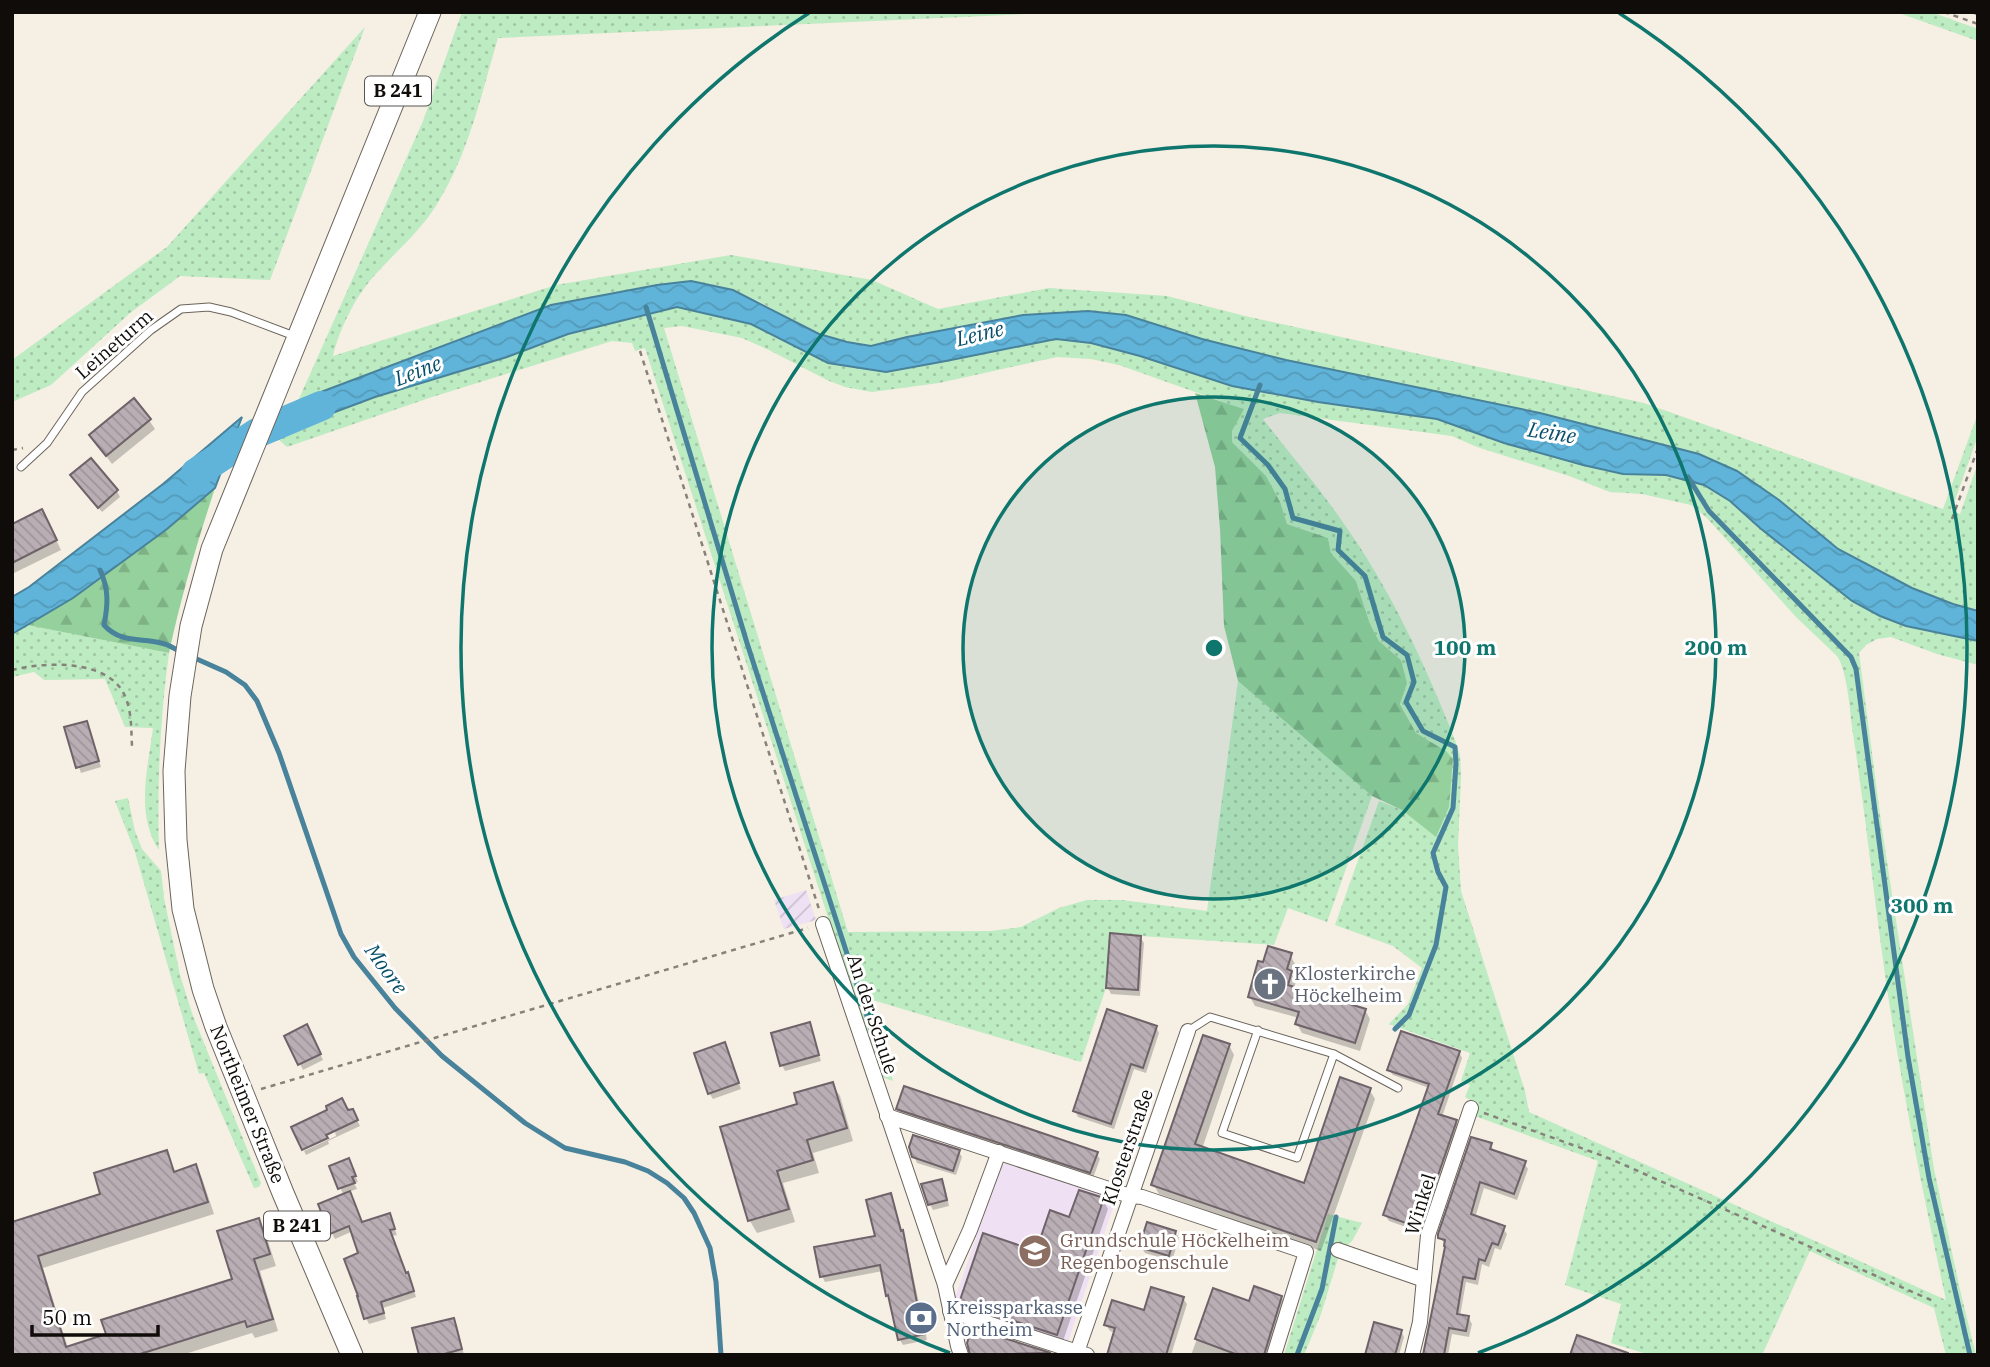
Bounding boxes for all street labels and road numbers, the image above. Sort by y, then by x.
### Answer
road number: B 241 [365,76,431,106]
street label: Leineturm [70,304,158,384]
street label: An der Schule [842,951,904,1077]
street label: Northeimer Straße [205,1021,291,1187]
street label: Klosterstraße [1096,1086,1158,1208]
street label: Winkel [1399,1170,1441,1238]
road number: B 241 [264,1212,330,1240]

